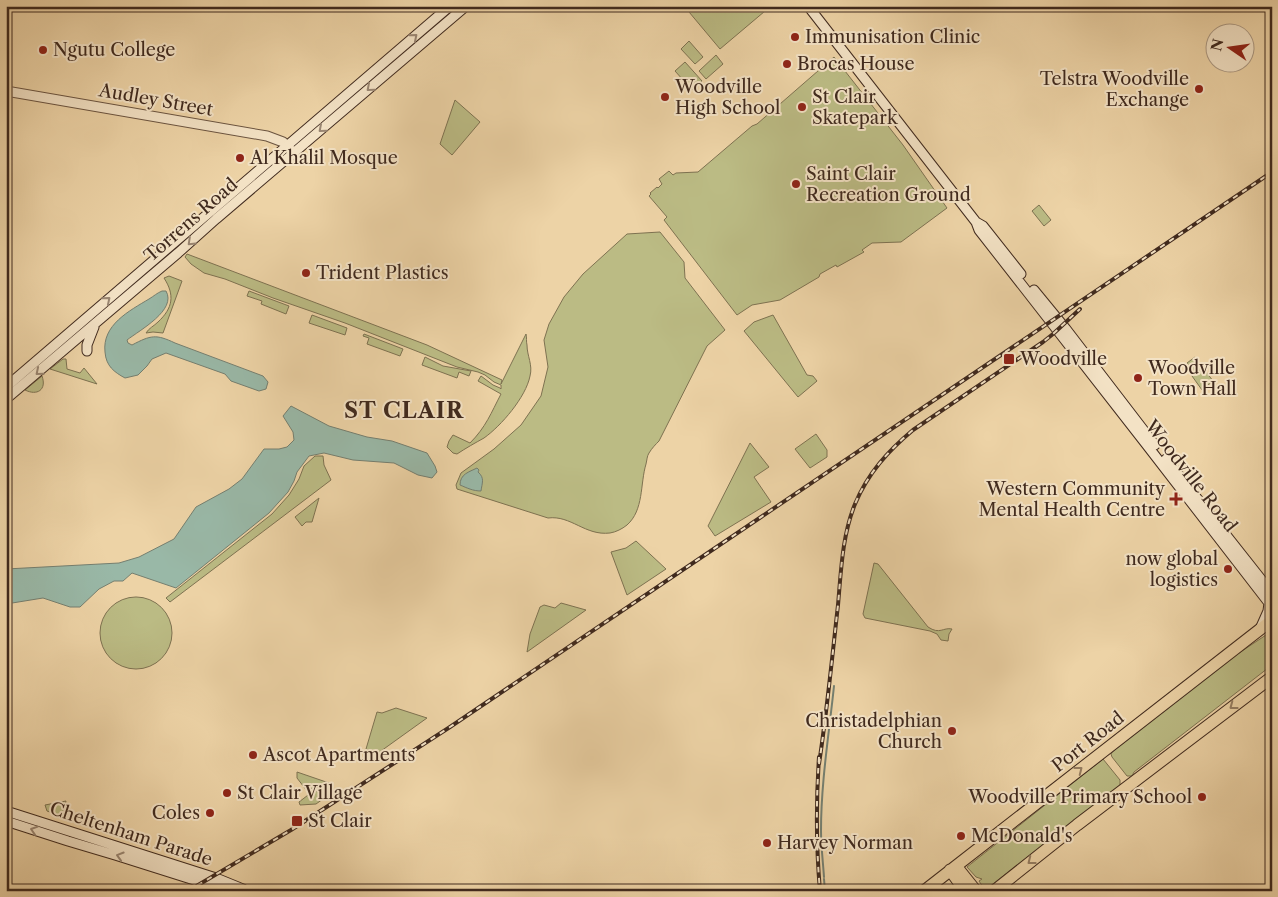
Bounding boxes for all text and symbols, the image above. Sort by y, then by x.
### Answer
north arrow [1206,22,1256,72]
place label: Immunisation Clinic [805,26,980,48]
marker: Immunisation Clinic [789,31,801,43]
one-way arrow [409,34,418,43]
text: N [1207,37,1227,53]
place label: Ngutu College [53,39,175,61]
marker: Ngutu College [37,44,49,56]
place label: Brocas House [797,53,915,75]
marker: Brocas House [781,58,793,70]
place label: Telstra Woodville Exchange [1040,68,1189,111]
place label: Woodville High School [674,76,780,119]
street label: Audley Street [96,79,215,121]
one-way arrow [367,82,376,90]
marker: Telstra Woodville Exchange [1193,83,1205,95]
place label: St Clair Skatepark [812,86,899,129]
marker: Woodville High School [659,91,671,103]
marker: St Clair Skatepark [796,101,808,113]
one-way arrow [319,123,328,132]
place label: Al Khalil Mosque [249,147,398,169]
marker: Al Khalil Mosque [234,152,246,164]
place label: Saint Clair Recreation Ground [806,163,971,206]
street label: Torrens Road [140,174,242,266]
marker: Saint Clair Recreation Ground [790,178,802,190]
one-way arrow [187,236,196,245]
place label: Trident Plastics [316,262,449,284]
marker: Trident Plastics [300,267,312,279]
one-way arrow [102,297,111,306]
place label: Woodville [1019,348,1107,370]
marker: Woodville [1002,352,1016,366]
place label: Woodville Town Hall [1147,357,1237,400]
one-way arrow [35,366,44,375]
marker: Woodville Town Hall [1132,372,1144,384]
district label: ST CLAIR [344,397,464,424]
street label: Woodville Road [1140,415,1242,537]
place label: Western Community Mental Health Centre [979,478,1166,521]
marker: Western Community Mental Health Centre [1169,492,1183,506]
place label: now global logistics [1126,548,1218,591]
marker: now global logistics [1222,563,1234,575]
one-way arrow [1229,700,1239,709]
street label: Port Road [1047,707,1129,777]
place label: Christadelphian Church [805,710,942,753]
marker: Christadelphian Church [946,725,958,737]
place label: Ascot Apartments [262,744,415,766]
marker: Ascot Apartments [247,749,259,761]
one-way arrow [1074,767,1083,776]
place label: St Clair Village [237,782,363,804]
place label: Woodville Primary School [967,786,1192,808]
marker: St Clair Village [221,787,233,799]
marker: Woodville Primary School [1196,791,1208,803]
street label: Cheltenham Parade [47,797,215,871]
place label: Coles [152,802,200,824]
marker: Coles [204,807,216,819]
place label: St Clair [308,810,372,832]
marker: St Clair [290,814,304,828]
place label: McDonald's [971,825,1073,847]
one-way arrow [30,826,39,836]
marker: McDonald's [955,830,967,842]
place label: Harvey Norman [777,832,913,854]
marker: Harvey Norman [761,837,773,849]
one-way arrow [116,852,125,862]
one-way arrow [1028,856,1037,864]

